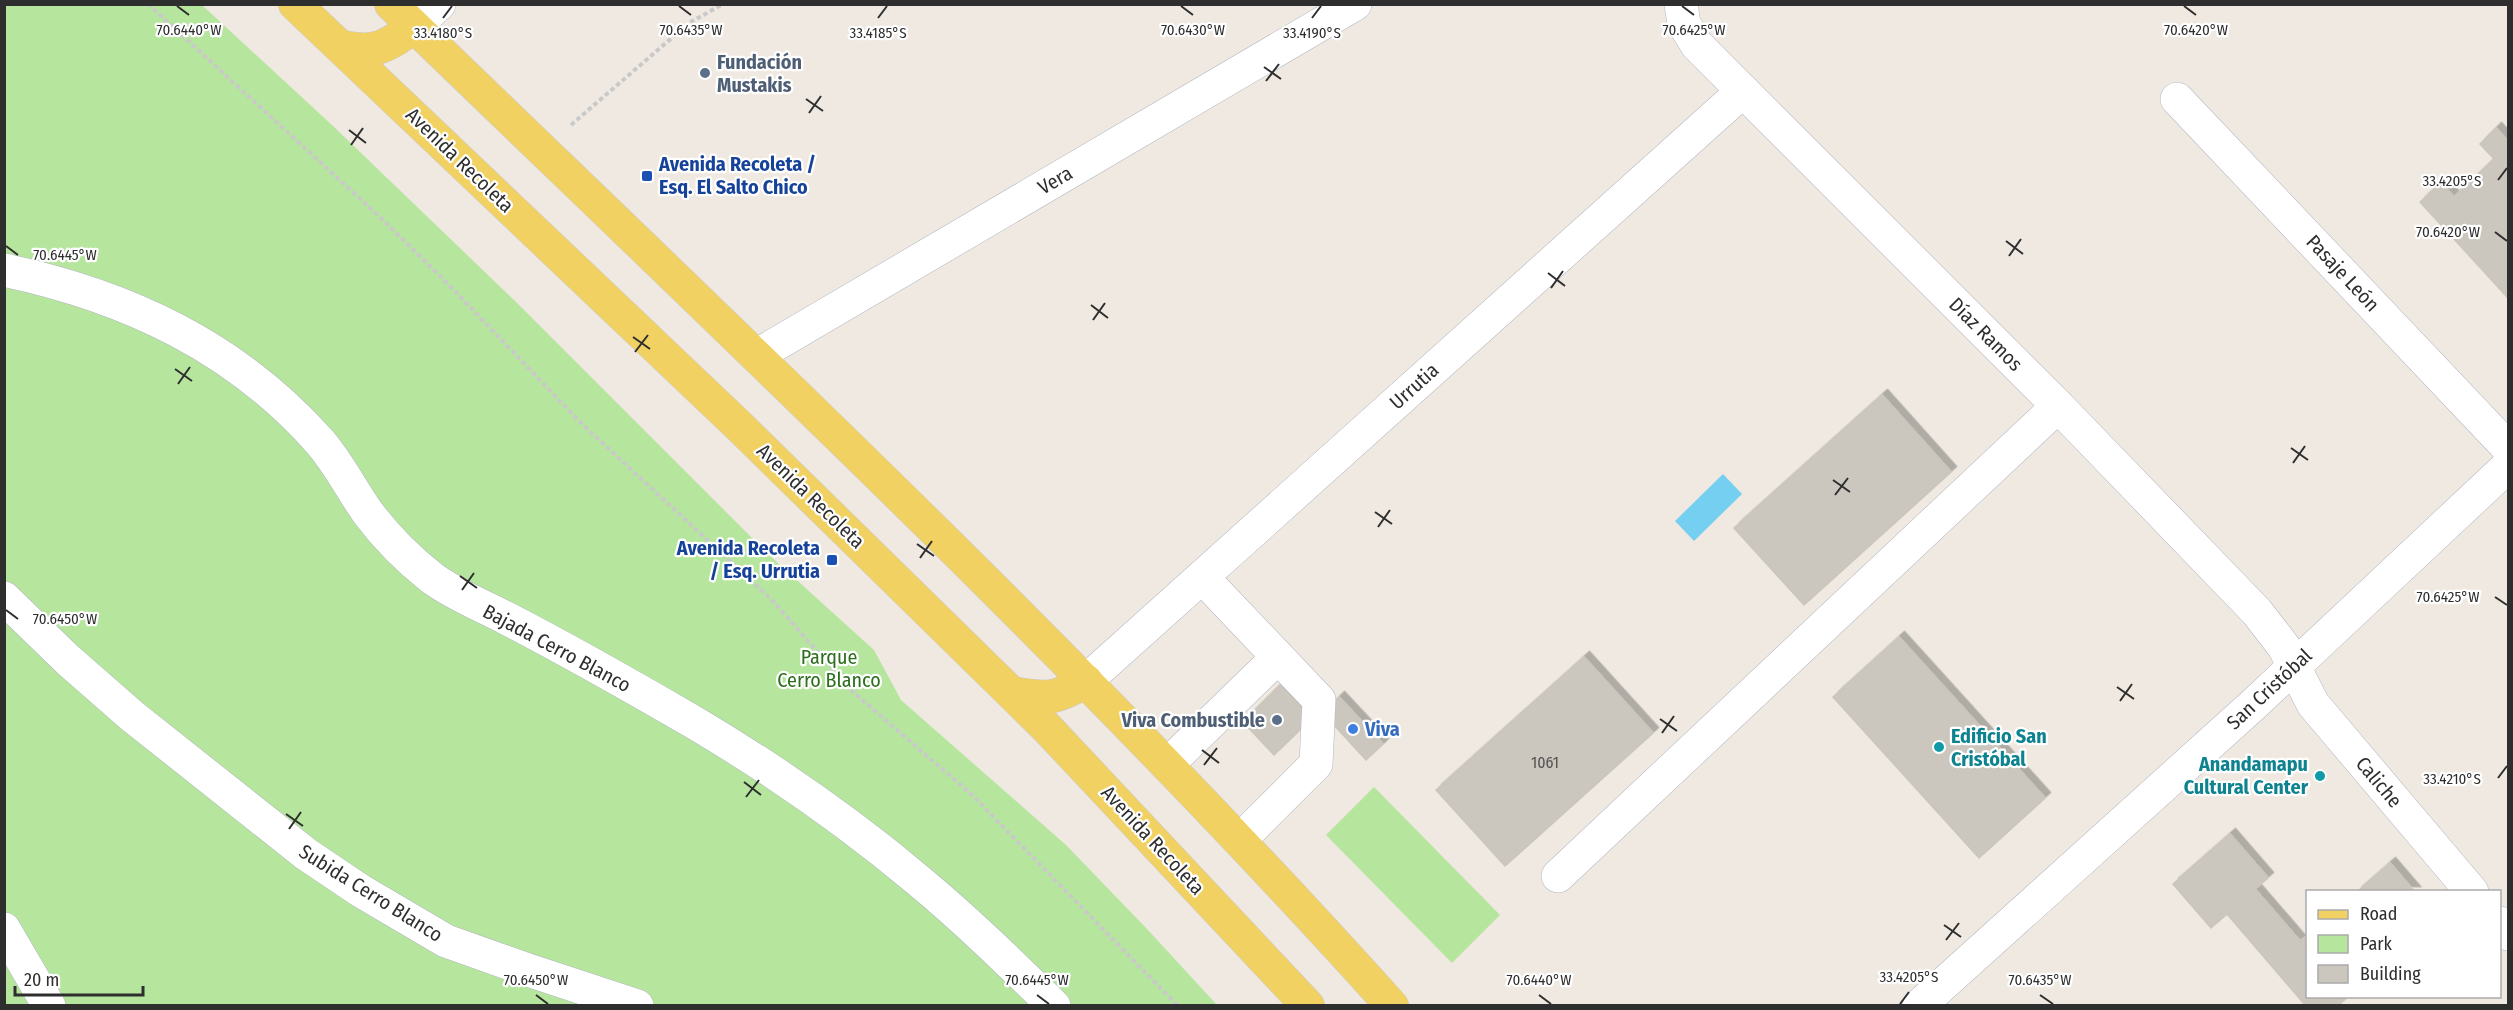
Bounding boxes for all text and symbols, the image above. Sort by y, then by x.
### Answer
text: 70.6440°W [157,21,221,39]
text: 70.6435°W [659,21,723,39]
text: 70.6430°W [1161,21,1225,39]
text: 70.6425°W [1663,21,1725,39]
text: 70.6420°W [2164,21,2228,39]
text: 33.4180°S [414,24,472,42]
text: 33.4185°S [849,24,907,42]
text: 33.4190°S [1283,24,1341,42]
place label: Fundación Mustakis [717,50,802,97]
marker: Fundación Mustakis [698,66,712,80]
street label: Avenida Recoleta [401,103,519,217]
place label: Avenida Recoleta / Esq. El Salto Chico [658,152,816,199]
street label: Vera [1034,161,1076,199]
marker: Avenida Recoleta / Esq. El Salto Chico [640,169,654,183]
text: 33.4205°S [2423,172,2481,190]
text: 70.6420°W [2416,223,2480,241]
street label: Pasaje León [2301,230,2385,316]
text: 70.6445°W [33,246,97,264]
street label: Díaz Ramos [1944,292,2028,376]
street label: Urrutia [1385,358,1443,414]
street label: Avenida Recoleta [752,439,870,553]
place label: Avenida Recoleta / Esq. Urrutia [676,536,820,583]
marker: Avenida Recoleta / Esq. Urrutia [825,553,839,567]
text: 70.6425°W [2417,588,2479,606]
street label: Bajada Cerro Blanco [479,599,635,697]
text: 70.6450°W [33,610,97,628]
street label: San Cristóbal [2222,644,2316,734]
park label: Parque Cerro Blanco [777,645,881,692]
place label: Viva Combustible [1121,708,1265,732]
marker: Viva Combustible [1270,713,1284,727]
place label: Viva [1364,717,1400,741]
marker: Viva [1346,722,1360,736]
place label: Edificio San Cristóbal [1951,724,2047,771]
marker: Edificio San Cristóbal [1932,740,1946,754]
place label: Anandamapu Cultural Center [2184,752,2309,799]
street label: Caliche [2351,752,2407,812]
house number: 1061 [1531,753,1559,772]
marker: Anandamapu Cultural Center [2313,769,2327,783]
text: 33.4210°S [2423,770,2481,788]
street label: Avenida Recoleta [1096,780,1210,900]
street label: Subida Cerro Blanco [295,839,447,947]
legend [2306,890,2501,998]
text: Road [2360,903,2397,925]
text: Park [2360,933,2393,955]
scale bar [15,959,142,997]
text: Building [2360,963,2421,985]
text: 33.4205°S [1880,968,1938,986]
text: 20 m [24,969,59,991]
text: 70.6450°W [504,971,568,989]
text: 70.6445°W [1005,971,1069,989]
text: 70.6440°W [1507,971,1571,989]
text: 70.6435°W [2008,971,2072,989]

